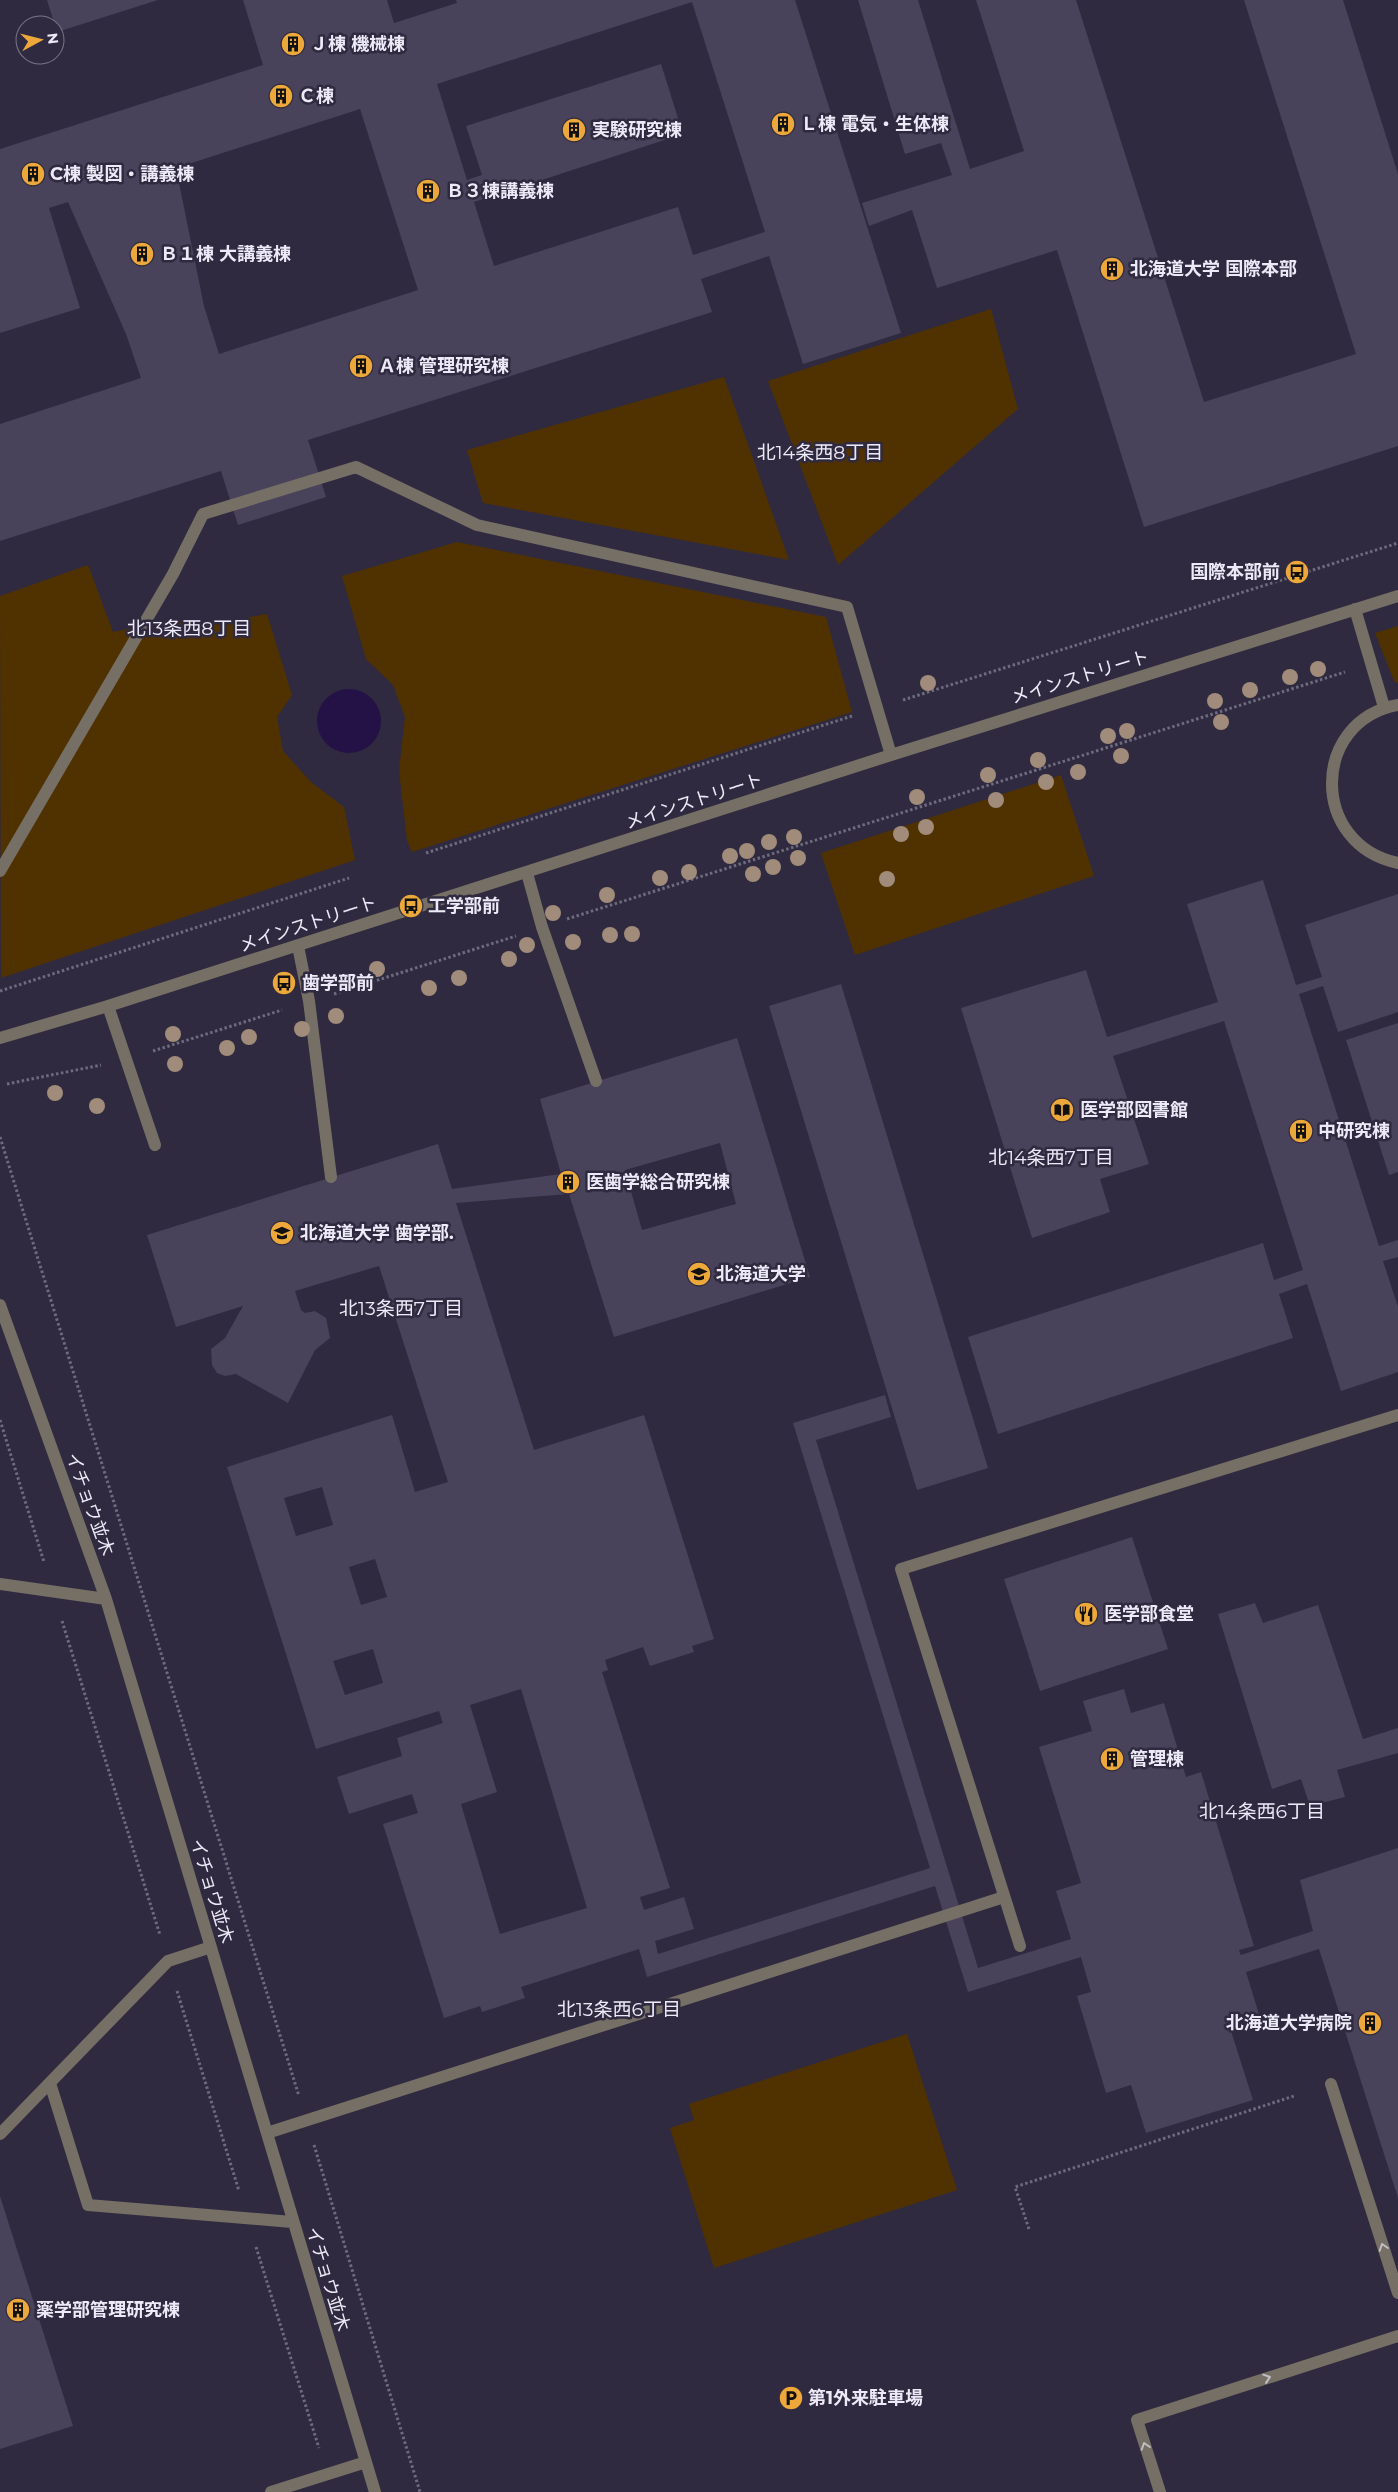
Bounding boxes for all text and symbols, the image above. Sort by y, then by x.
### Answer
north arrow [15,15,65,65]
building icon: Ｊ棟 機械棟 [280,31,306,57]
text: N [43,32,63,45]
place label: Ｊ棟 機械棟 [310,33,405,55]
building icon: Ｃ棟 [268,83,294,109]
place label: Ｃ棟 [298,85,334,107]
building icon: Ｌ棟 電気・生体棟 [770,111,796,137]
place label: Ｌ棟 電気・生体棟 [800,113,949,135]
building icon: 実験研究棟 [561,117,587,143]
place label: 実験研究棟 [592,119,682,141]
building icon: C棟 製図・講義棟 [20,161,46,187]
place label: C棟 製図・講義棟 [50,163,194,185]
building icon: Ｂ３棟講義棟 [415,178,441,204]
place label: Ｂ３棟講義棟 [446,180,554,202]
building icon: Ｂ１棟 大講義棟 [129,241,155,267]
place label: Ｂ１棟 大講義棟 [160,243,291,265]
building icon: 北海道大学 国際本部 [1099,256,1125,282]
place label: 北海道大学 国際本部 [1130,258,1297,280]
building icon: Ａ棟 管理研究棟 [348,353,374,379]
place label: Ａ棟 管理研究棟 [378,355,509,377]
district label: 北14条西8丁目 [757,441,883,464]
bus stop icon: 国際本部前 [1284,559,1310,585]
place label: 国際本部前 [1190,561,1280,583]
district label: 北13条西8丁目 [127,617,251,640]
street label: メインストリート [1008,645,1152,709]
street label: メインストリート [622,768,766,834]
street label: メインストリート [236,891,380,957]
bus stop icon: 工学部前 [398,893,424,919]
place label: 工学部前 [428,895,500,917]
bus stop icon: 歯学部前 [271,970,297,996]
place label: 歯学部前 [302,972,374,994]
library icon: 医学部図書館 [1049,1097,1075,1123]
place label: 医学部図書館 [1080,1099,1188,1121]
building icon: 中研究棟 [1288,1118,1314,1144]
place label: 中研究棟 [1318,1120,1390,1142]
district label: 北14条西7丁目 [988,1146,1114,1169]
building icon: 医歯学総合研究棟 [555,1169,581,1195]
place label: 医歯学総合研究棟 [586,1171,730,1193]
school or university icon: 北海道大学 歯学部. [269,1220,295,1246]
place label: 北海道大学 歯学部. [300,1222,454,1244]
school or university icon: 北海道大学 [686,1261,712,1287]
place label: 北海道大学 [716,1263,806,1285]
district label: 北13条西7丁目 [339,1297,463,1320]
street label: イチョウ並木 [61,1449,119,1559]
restaurant icon: 医学部食堂 [1073,1601,1099,1627]
place label: 医学部食堂 [1104,1603,1194,1625]
building icon: 管理棟 [1099,1746,1125,1772]
place label: 管理棟 [1130,1748,1184,1770]
district label: 北14条西6丁目 [1199,1800,1325,1823]
street label: イチョウ並木 [186,1836,238,1946]
district label: 北13条西6丁目 [557,1998,681,2021]
building icon: 北海道大学病院 [1357,2010,1383,2036]
place label: 北海道大学病院 [1226,2012,1352,2034]
street label: イチョウ並木 [302,2224,354,2334]
one-way arrow [1379,2243,1389,2252]
building icon: 薬学部管理研究棟 [5,2297,31,2323]
place label: 薬学部管理研究棟 [36,2299,180,2321]
one-way arrow [1262,2374,1270,2384]
parking icon: 第1外来駐車場 [778,2385,804,2411]
place label: 第1外来駐車場 [808,2387,923,2409]
one-way arrow [1141,2442,1151,2450]

